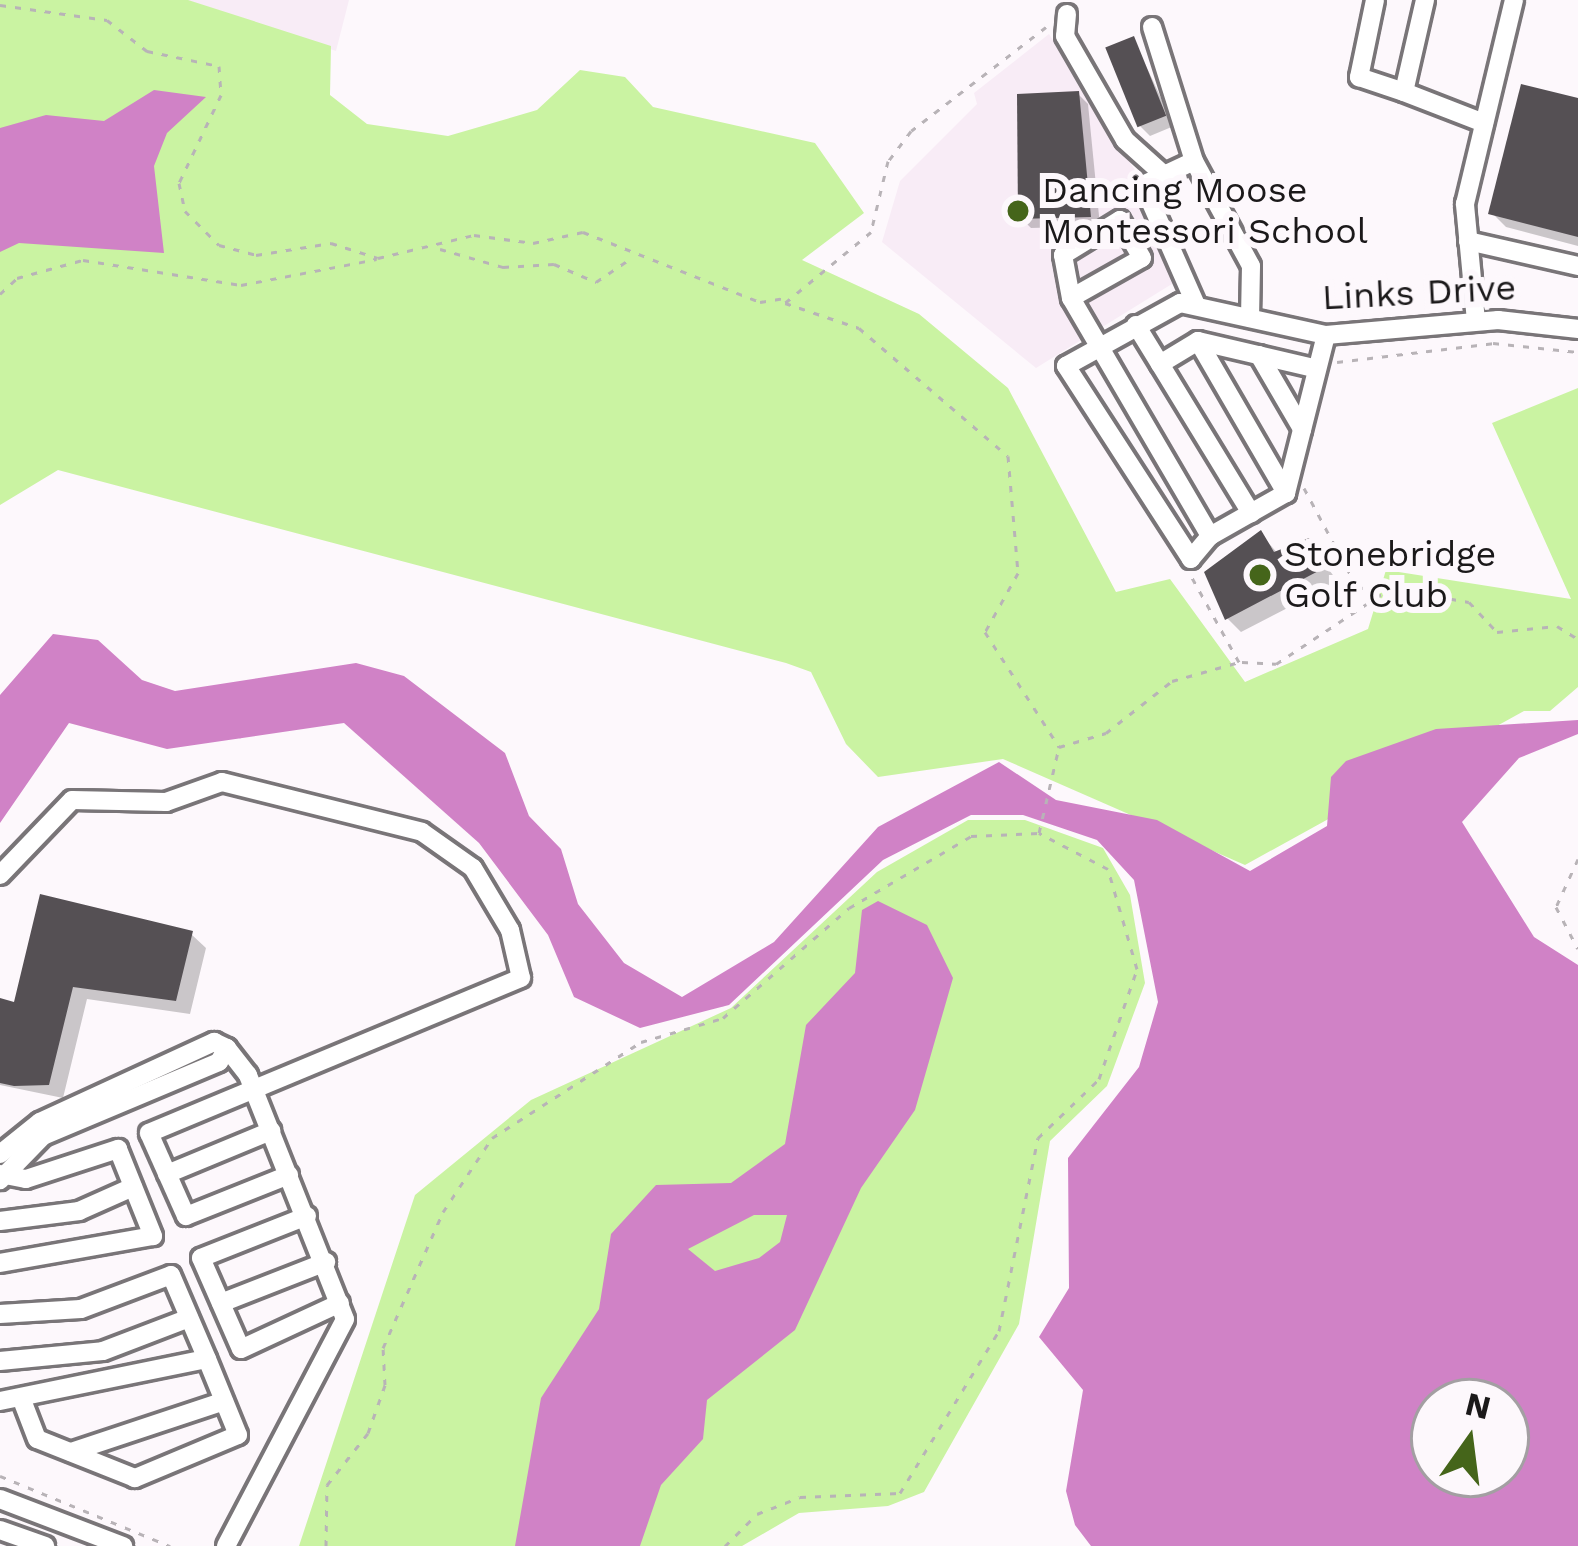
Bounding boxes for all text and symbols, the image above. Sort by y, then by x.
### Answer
place label: Dancing Moose Montessori School [1042,168,1368,253]
marker: Dancing Moose Montessori School [1005,198,1031,224]
street label: Links Drive [1321,266,1517,320]
place label: Stonebridge Golf Club [1284,532,1496,617]
marker: Stonebridge Golf Club [1247,562,1273,588]
north arrow [1410,1378,1530,1498]
text: N [1462,1384,1495,1427]

